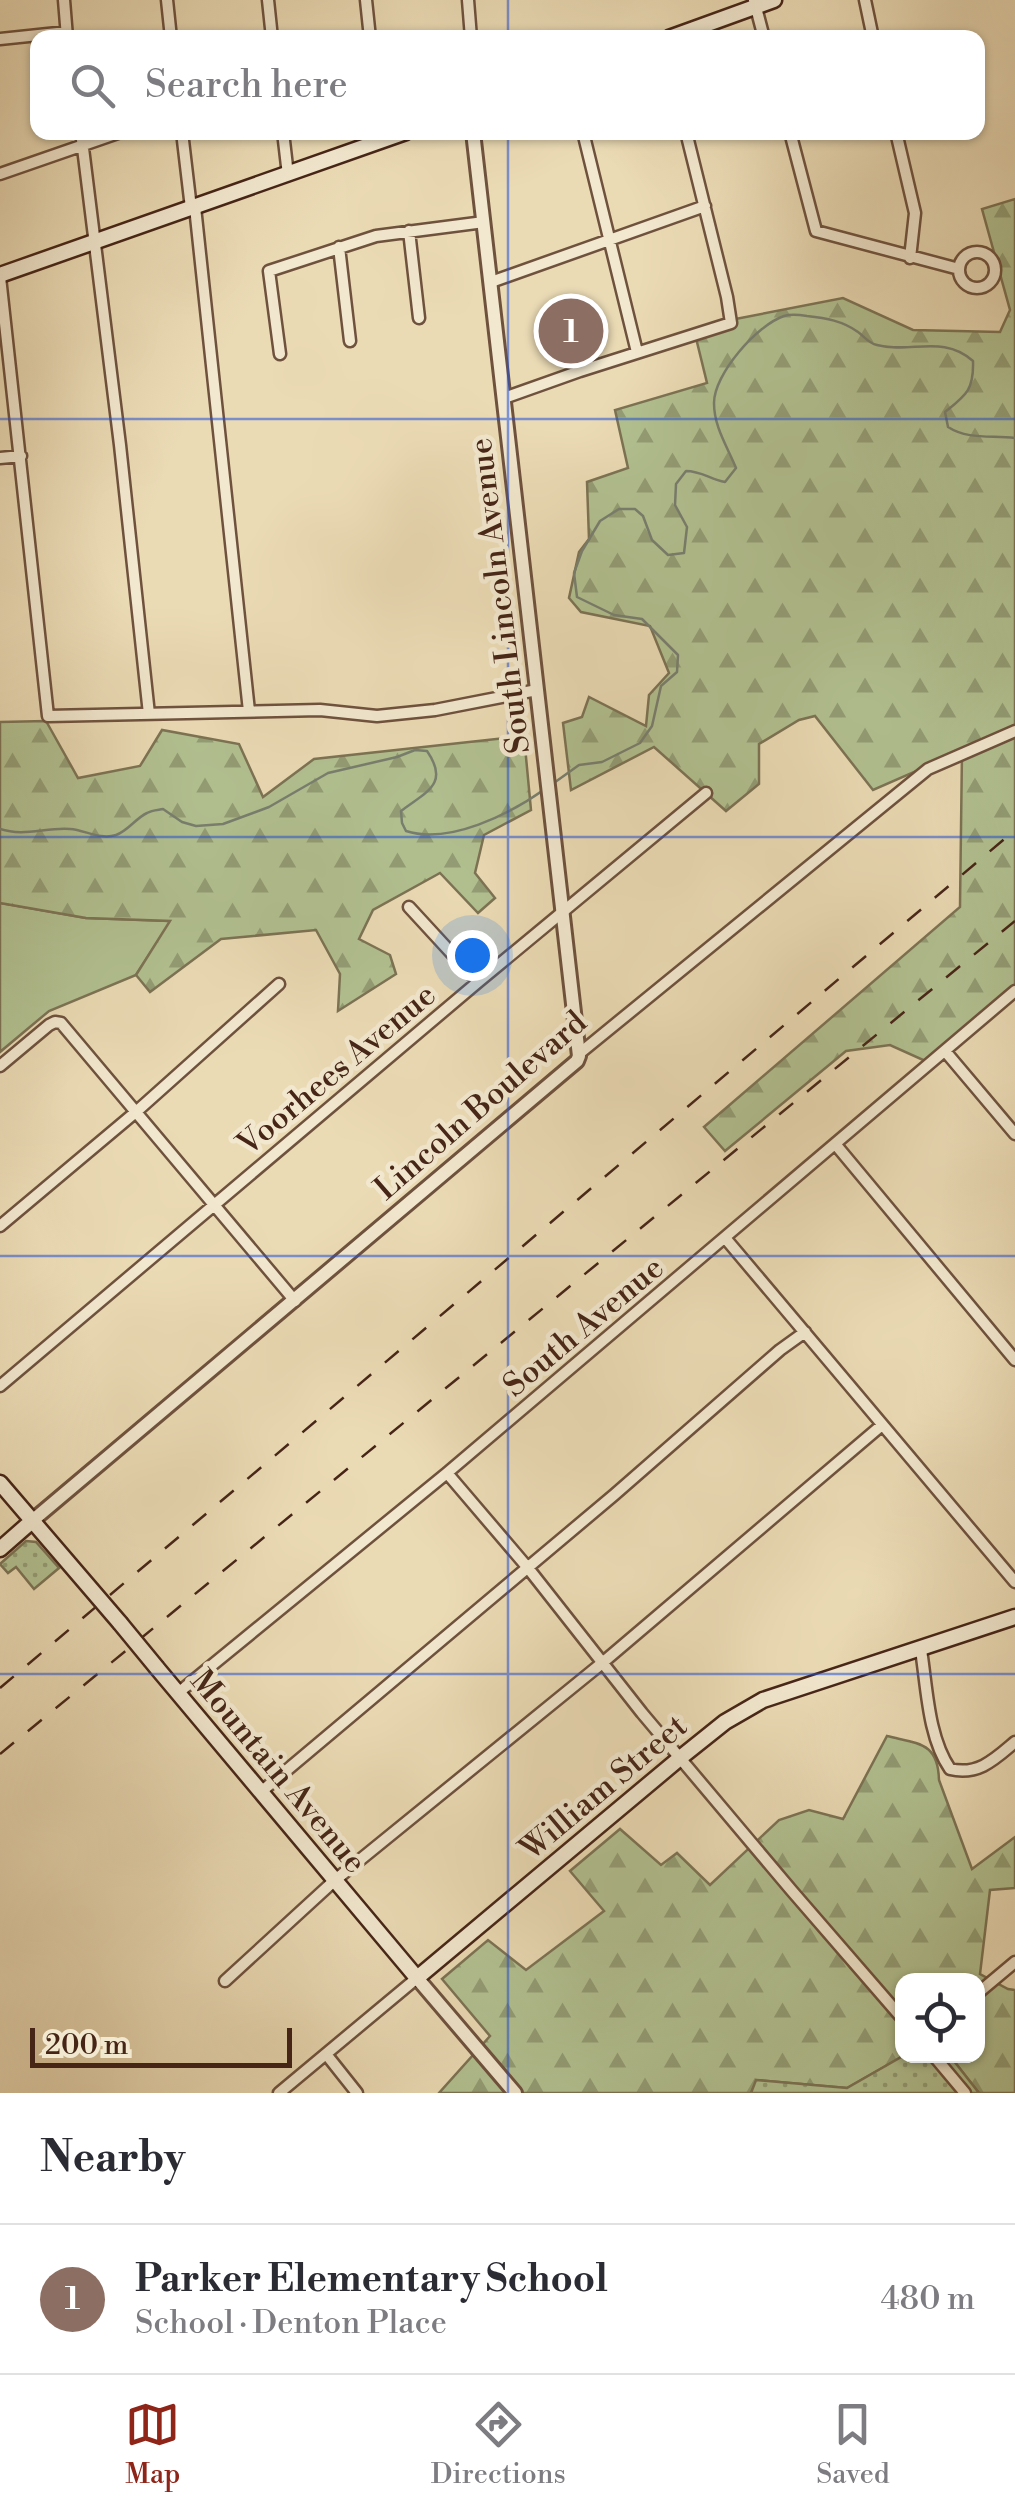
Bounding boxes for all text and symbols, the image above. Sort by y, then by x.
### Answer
search box [30,30,985,140]
icon: search [65,58,120,113]
text: Search here [145,62,348,109]
pin: 1 [538,294,604,368]
street label: South Lincoln Avenue [461,436,539,756]
your location [447,930,498,981]
street label: Voorhees Avenue [228,975,444,1165]
street label: Lincoln Boulevard [366,1003,595,1209]
street label: South Avenue [495,1248,672,1406]
street label: Mountain Avenue [181,1662,375,1882]
street label: William Street [511,1706,695,1870]
map controls [895,1973,985,2063]
button: locate [895,1973,985,2063]
scale bar [30,2023,292,2068]
text: 200 m [45,2028,128,2063]
text: Nearby [40,2132,185,2185]
text: Parker Elementary School [135,2256,608,2303]
text: 1 [65,2279,80,2319]
text: 480 m [881,2279,975,2319]
text: School · Denton Place [135,2303,447,2343]
tab: Map [125,2397,180,2492]
tab: Directions [431,2397,566,2492]
tab: Saved [816,2397,890,2492]

